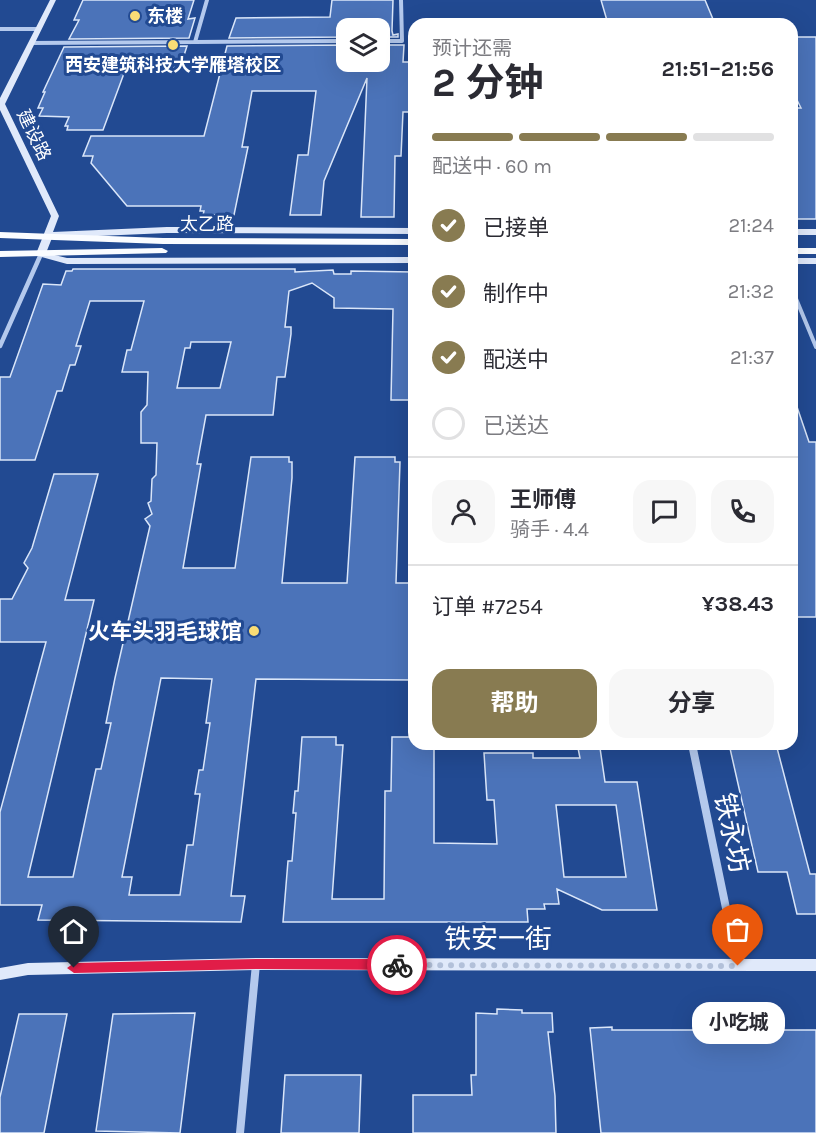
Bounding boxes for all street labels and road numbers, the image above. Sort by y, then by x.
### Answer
street label: 建设路 [12,106,56,164]
street label: 太乙路 [180,213,234,235]
street label: 铁永坊 [708,790,756,876]
street label: 铁安一街 [444,923,552,955]

